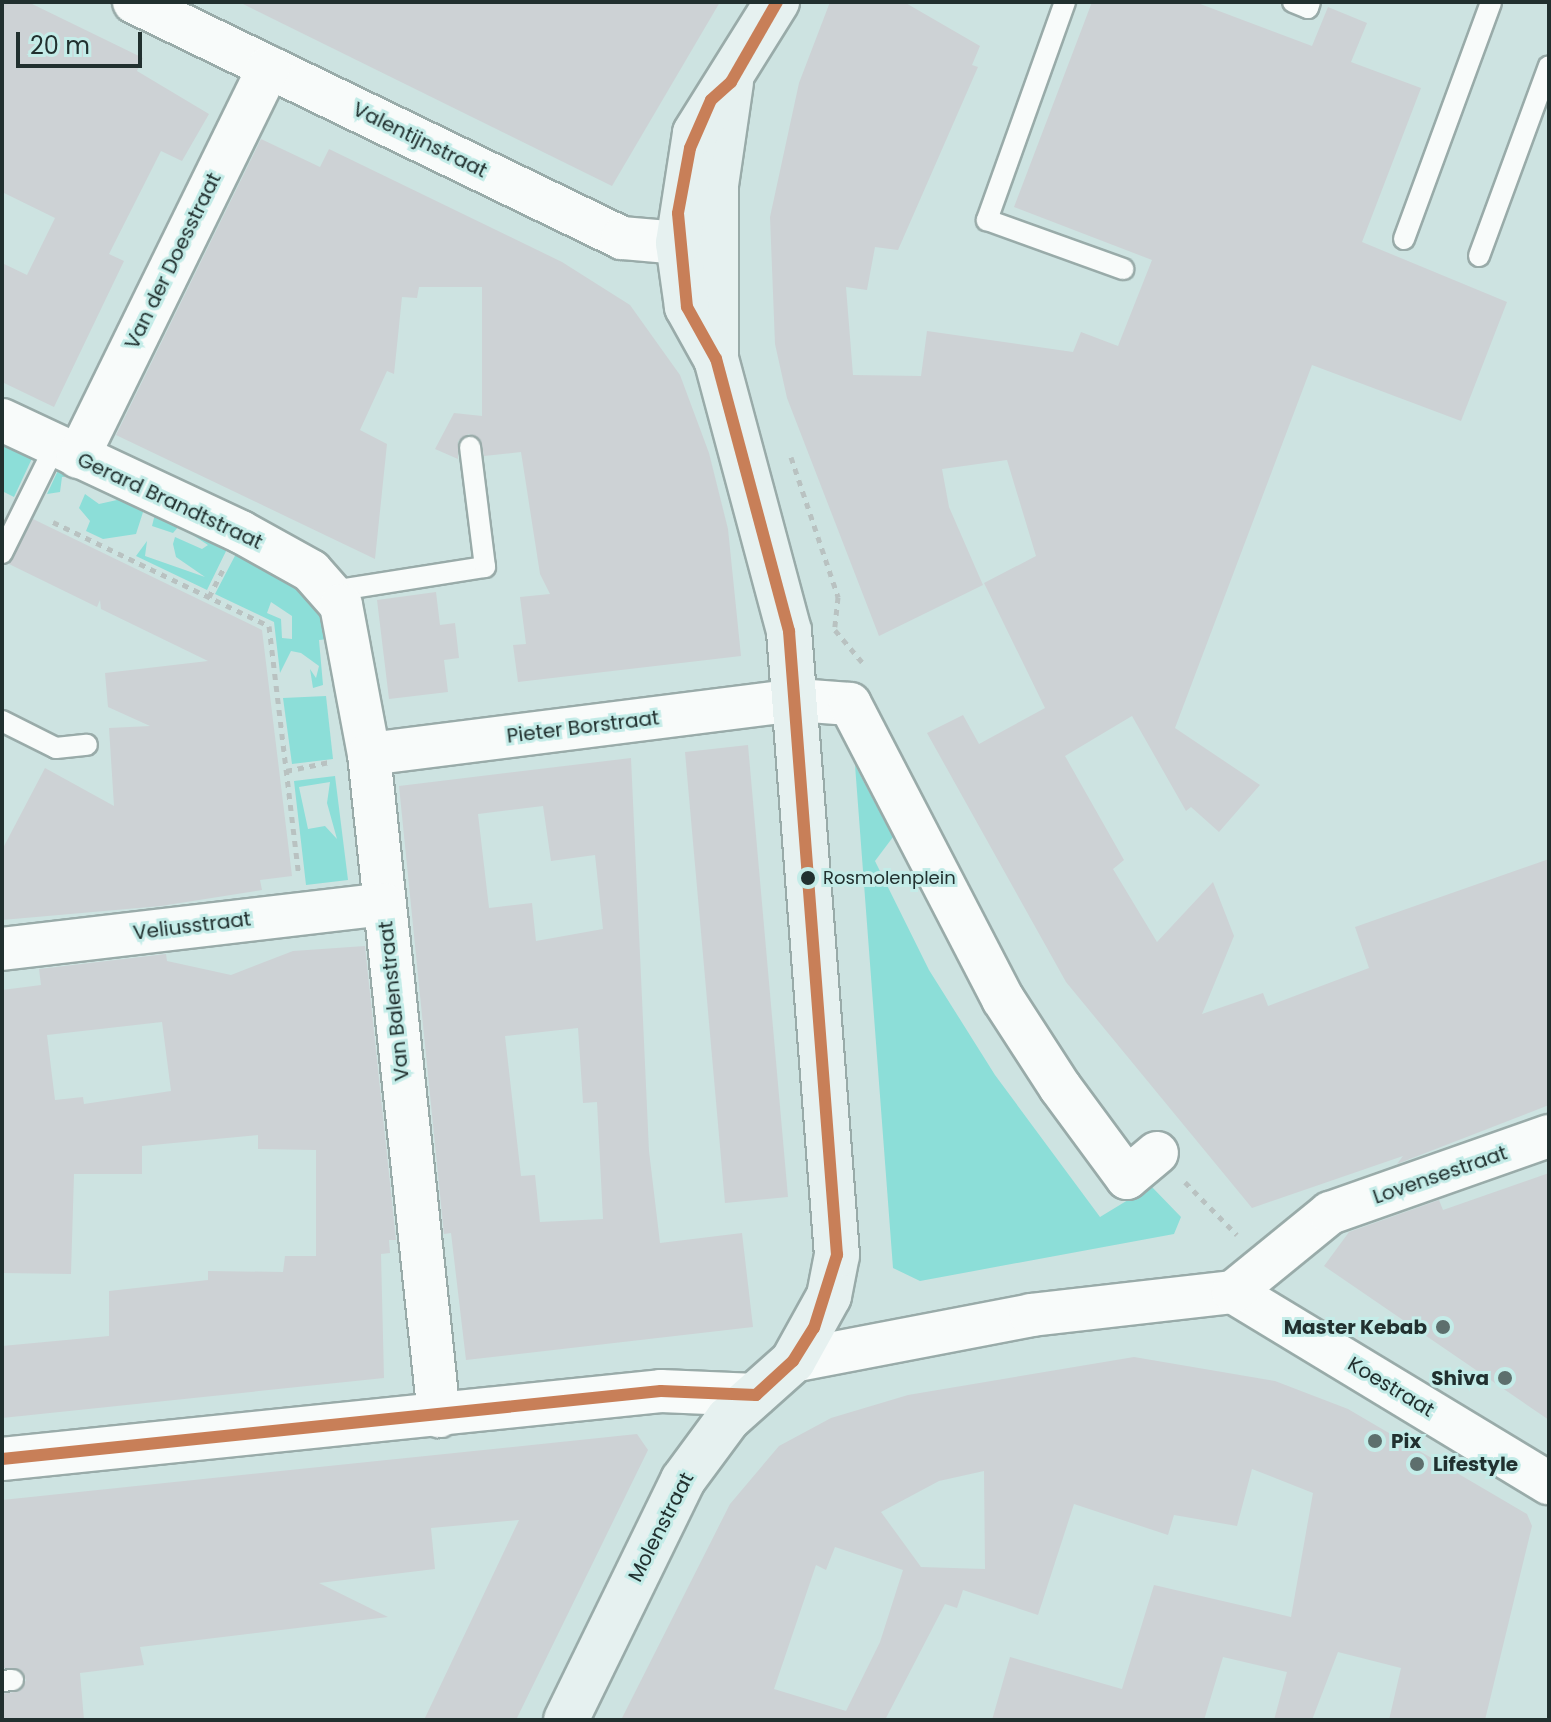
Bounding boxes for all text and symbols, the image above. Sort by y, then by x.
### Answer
scale bar [20,16,146,66]
text: 20 m [30,29,90,62]
street label: Valentijnstraat [349,97,491,183]
street label: Van der Doesstraat [120,169,226,353]
street label: Gerard Brandtstraat [74,448,266,554]
street label: Pieter Borstraat [505,706,661,748]
place label: Rosmolenplein [823,867,956,889]
marker: Rosmolenplein [800,870,816,886]
street label: Veliusstraat [132,907,252,945]
street label: Van Balenstraat [374,920,414,1082]
street label: Lovensestraat [1370,1141,1510,1209]
place label: Master Kebab [1284,1315,1427,1339]
marker: Master Kebab [1434,1318,1452,1336]
street label: Koestraat [1343,1352,1439,1422]
place label: Shiva [1431,1366,1489,1390]
marker: Shiva [1496,1369,1514,1387]
place label: Pix [1391,1429,1421,1453]
marker: Pix [1366,1432,1384,1450]
place label: Lifestyle [1433,1452,1518,1476]
marker: Lifestyle [1408,1455,1426,1473]
street label: Molenstraat [623,1468,699,1586]

